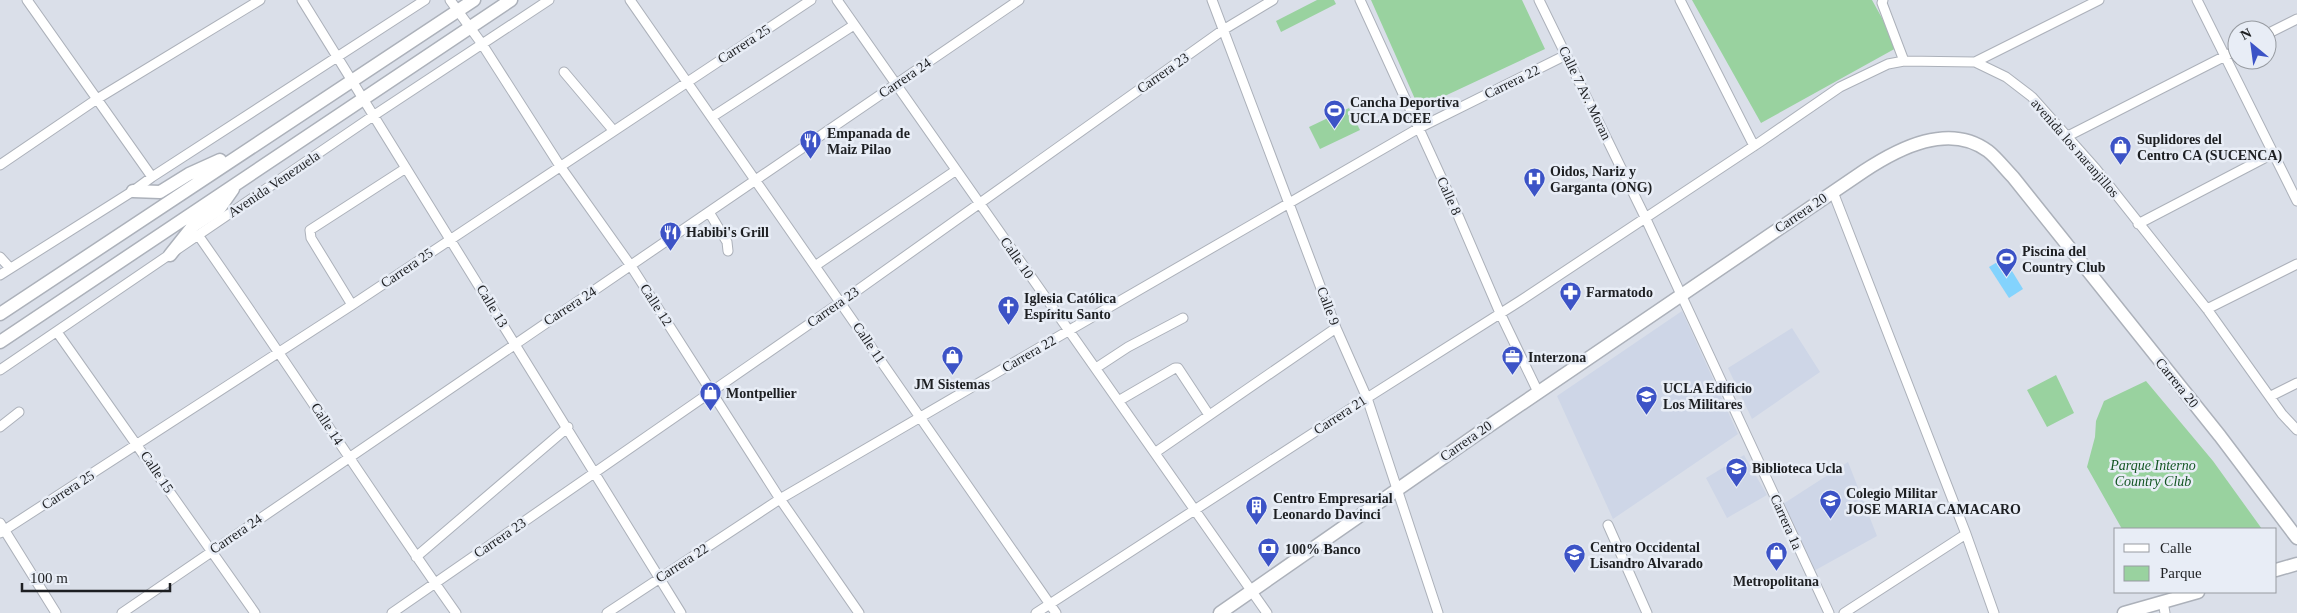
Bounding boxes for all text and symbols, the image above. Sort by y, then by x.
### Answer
north arrow [2227,20,2277,70]
street label: Carrera 25 [715,22,773,66]
text: N [2238,25,2254,43]
street label: Calle 7 Av. Moran [1556,44,1614,142]
street label: Carrera 23 [1134,50,1192,96]
street label: Carrera 24 [876,55,934,101]
street label: Carrera 22 [1482,62,1542,102]
place label: Cancha Deportiva UCLA DCEE [1350,95,1459,126]
street label: avenida los naranjillos [2028,96,2122,200]
sports icon: Cancha Deportiva UCLA DCEE [1322,98,1346,129]
place label: Empanada de Maiz Pilao [827,126,910,157]
restaurant icon: Empanada de Maiz Pilao [799,129,823,160]
place label: Suplidores del Centro CA (SUCENCA) [2137,132,2283,164]
shop icon: Suplidores del Centro CA (SUCENCA) [2109,135,2133,166]
street label: Avenida Venezuela [225,147,323,220]
place label: Oidos, Nariz y Garganta (ONG) [1550,164,1653,196]
hospital icon: Oidos, Nariz y Garganta (ONG) [1522,167,1546,198]
street label: Calle 8 [1434,175,1464,217]
street label: Carrera 20 [1772,190,1830,236]
restaurant icon: Habibi's Grill [658,220,682,251]
place label: Habibi's Grill [686,225,769,240]
street label: Calle 10 [997,234,1037,282]
place label: Piscina del Country Club [2022,244,2106,275]
street label: Carrera 25 [378,245,436,291]
sports icon: Piscina del Country Club [1994,247,2018,278]
pharmacy icon: Farmatodo [1558,280,1582,311]
street label: Calle 12 [637,281,675,329]
street label: Calle 13 [473,282,511,330]
street label: Carrera 24 [541,284,599,328]
street label: Carrera 23 [804,284,862,330]
street label: Calle 9 [1314,285,1342,327]
place label: Farmatodo [1586,285,1653,300]
place label: Iglesia Católica Espíritu Santo [1024,291,1116,322]
church icon: Iglesia Católica Espíritu Santo [996,294,1020,325]
street label: Calle 11 [850,320,888,366]
street label: Carrera 22 [999,333,1059,375]
shop icon: JM Sistemas [940,344,964,375]
office icon: Interzona [1500,345,1524,376]
place label: Interzona [1528,350,1586,365]
street label: Carrera 20 [2152,355,2202,411]
place label: JM Sistemas [914,377,990,392]
shop icon: Montpellier [698,381,722,412]
place label: UCLA Edificio Los Militares [1663,381,1752,412]
school or university icon: UCLA Edificio Los Militares [1635,384,1659,415]
place label: Montpellier [726,386,797,401]
street label: Carrera 21 [1311,393,1369,437]
street label: Calle 14 [308,400,346,448]
street label: Carrera 20 [1437,418,1495,464]
street label: Calle 15 [138,448,176,496]
school or university icon: Biblioteca Ucla [1724,456,1748,487]
park label: Parque Interno Country Club [2109,458,2196,489]
place label: Biblioteca Ucla [1752,461,1843,476]
street label: Carrera 25 [39,468,97,512]
place label: Colegio Militar JOSE MARIA CAMACARO [1846,486,2021,517]
school or university icon: Colegio Militar JOSE MARIA CAMACARO [1818,489,1842,520]
place label: Centro Empresarial Leonardo Davinci [1273,491,1393,522]
street label: Carrera 1a [1767,492,1805,553]
building icon: Centro Empresarial Leonardo Davinci [1245,494,1269,525]
street label: Carrera 24 [207,511,265,557]
street label: Carrera 23 [471,515,529,561]
legend [2114,528,2277,593]
bank icon: 100% Banco [1257,537,1281,568]
place label: Centro Occidental Lisandro Alvarado [1590,540,1703,571]
text: Calle [2160,540,2192,556]
street label: Carrera 22 [653,541,711,585]
shop icon: Metropolitana [1764,541,1788,572]
place label: 100% Banco [1285,542,1361,557]
school or university icon: Centro Occidental Lisandro Alvarado [1562,543,1586,574]
scale bar [22,560,170,592]
text: Parque [2160,565,2202,581]
text: 100 m [30,570,68,586]
place label: Metropolitana [1733,574,1819,589]

